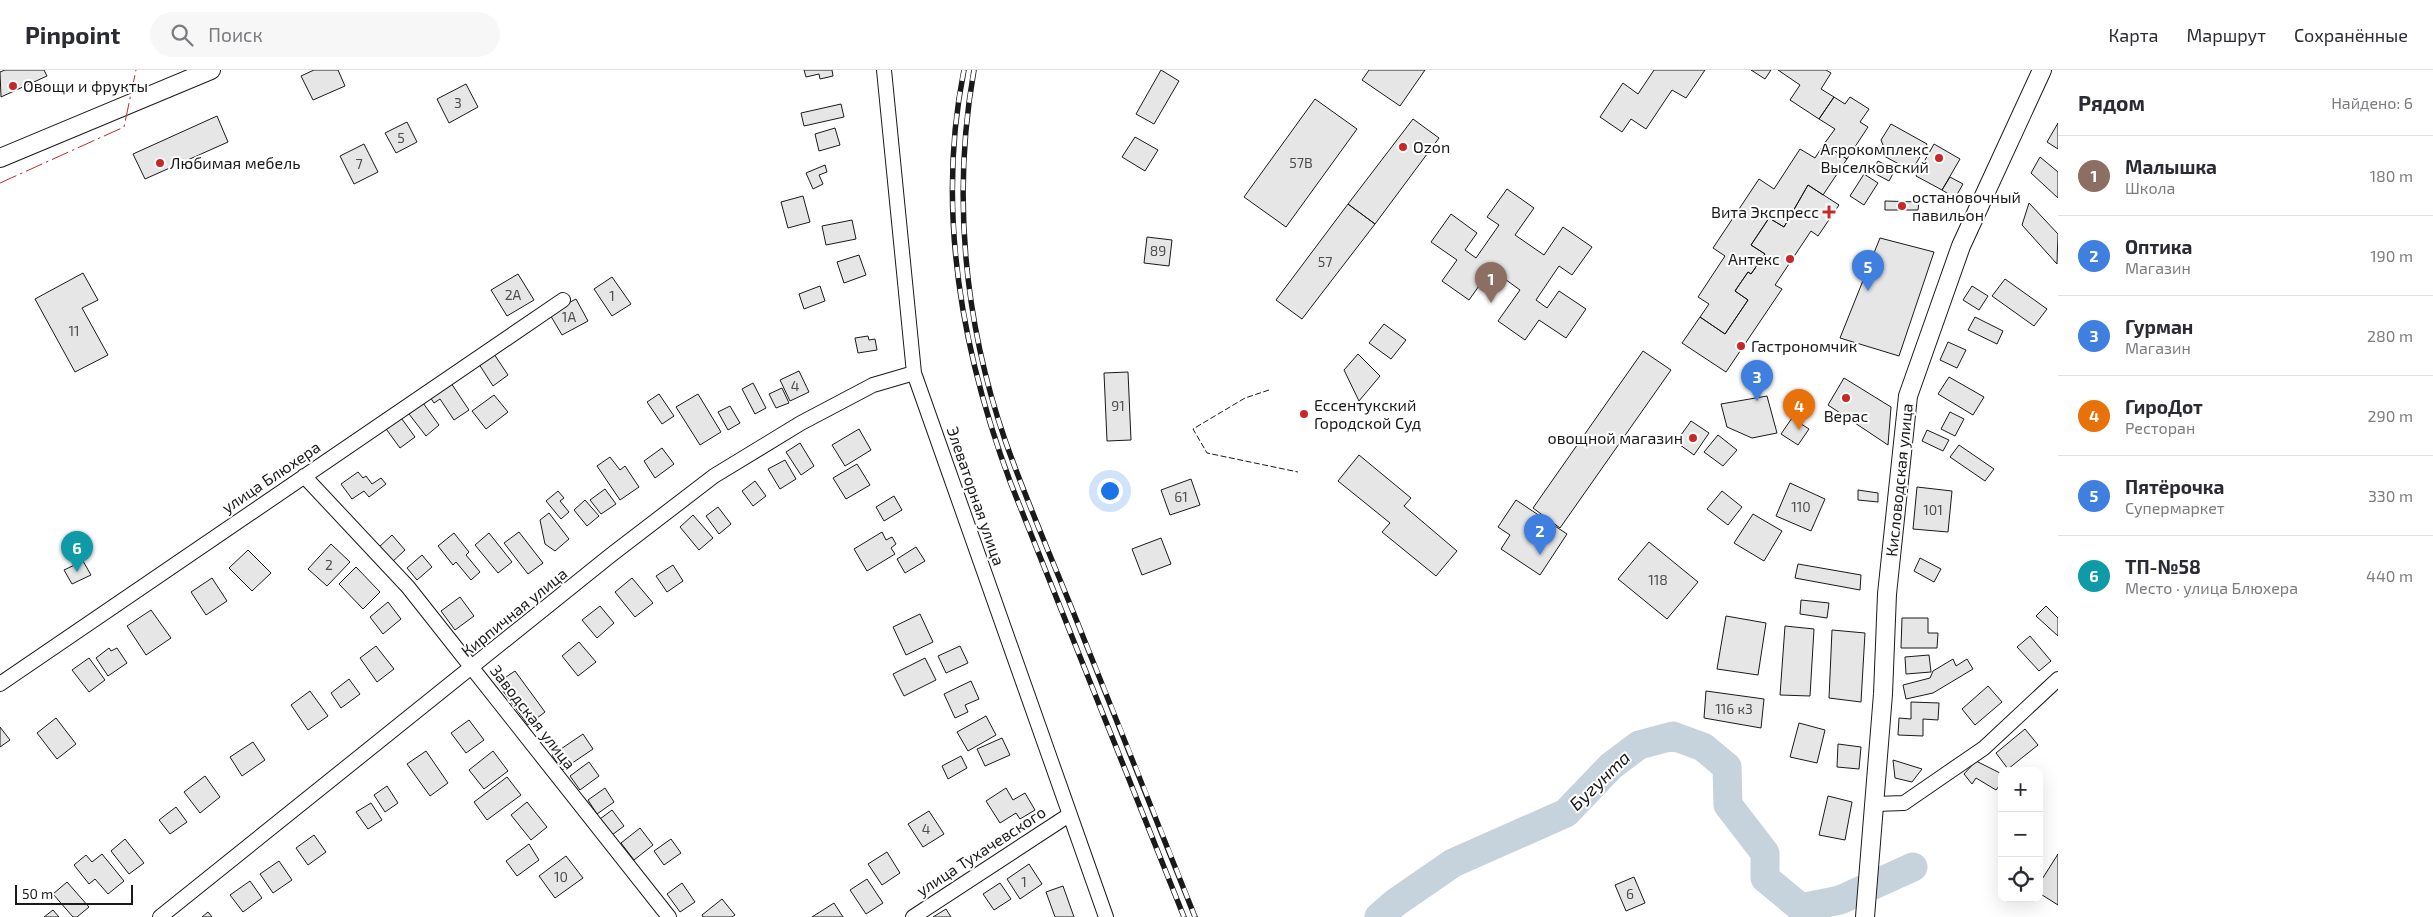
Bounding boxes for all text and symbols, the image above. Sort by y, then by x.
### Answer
search box [150,12,500,57]
text: Pinpoint [25,20,120,49]
icon: search [168,21,196,49]
text: Поиск [208,23,263,46]
text: Карта [2108,24,2158,46]
text: Маршрут [2186,24,2266,46]
text: Сохранённые [2294,24,2408,46]
place label: Овощи и фрукты [23,76,148,96]
marker: Овощи и фрукты [7,80,19,92]
text: Рядом [2078,90,2145,115]
text: Найдено: 6 [2331,93,2413,112]
house number: 3 [454,94,462,111]
house number: 5 [397,129,405,146]
place label: Ozon [1413,137,1450,156]
place label: Агрокомплекс Выселковский [1820,139,1929,176]
marker: Ozon [1397,141,1409,153]
marker: Агрокомплекс Выселковский [1933,152,1945,164]
place label: Любимая мебель [170,153,300,172]
house number: 57В [1289,154,1313,171]
house number: 7 [355,155,363,172]
text: Малышка [2125,155,2217,178]
marker: Любимая мебель [154,157,166,169]
text: 1 [2091,166,2097,185]
text: 180 m [2370,166,2413,185]
text: Школа [2125,178,2175,197]
place label: остановочный павильон [1912,187,2021,224]
marker: остановочный павильон [1896,200,1908,212]
place label: Вита Экспресс [1711,202,1819,221]
marker: Вита Экспресс [1823,206,1835,218]
text: Оптика [2125,235,2192,258]
house number: 89 [1150,242,1166,259]
text: 2 [2089,246,2099,265]
text: 190 m [2370,246,2413,265]
place label: Антекс [1728,249,1780,268]
pin: 5 [1852,250,1884,291]
house number: 57 [1318,253,1332,270]
marker: Антекс [1784,253,1796,265]
text: Магазин [2125,258,2191,277]
pin: 1 [1475,262,1507,303]
house number: 2А [505,286,522,303]
house number: 1 [609,287,615,304]
house number: 1А [562,308,576,325]
text: Гурман [2125,315,2193,338]
house number: 11 [68,322,80,339]
text: 3 [2089,326,2099,345]
text: 280 m [2367,326,2413,345]
place label: Гастрономчик [1751,336,1858,355]
text: Магазин [2125,338,2191,357]
marker: Гастрономчик [1735,340,1747,352]
pin: 3 [1741,360,1773,401]
house number: 4 [791,377,799,394]
pin: 4 [1783,389,1815,430]
marker: Верас [1840,392,1852,404]
place label: Ессентукский Городской Суд [1314,395,1421,433]
text: ГироДот [2125,395,2203,418]
house number: 91 [1111,397,1125,414]
street label: Кисловодская улица [1881,402,1917,558]
place label: Верас [1824,406,1868,425]
text: 4 [2089,406,2099,425]
text: 290 m [2368,406,2413,425]
marker: Ессентукский Городской Суд [1298,408,1310,420]
text: Ресторан [2125,418,2195,437]
street label: Элеваторная улица [943,424,1009,568]
place label: овощной магазин [1548,428,1683,447]
marker: овощной магазин [1687,432,1699,444]
street label: улица Блюхера [218,437,324,517]
text: Пятёрочка [2125,475,2224,498]
your location [1097,478,1123,504]
text: 5 [2090,486,2098,505]
text: 330 m [2368,486,2413,505]
house number: 61 [1174,488,1188,505]
house number: 110 [1791,498,1811,515]
text: Супермаркет [2125,498,2224,517]
house number: 101 [1923,501,1943,518]
pin: 2 [1524,514,1556,555]
pin: 6 [61,531,93,572]
text: ТП-№58 [2125,555,2201,578]
house number: 2 [325,556,333,573]
street label: Кирпичная улица [457,563,571,661]
text: 6 [2089,566,2099,585]
text: 440 m [2366,566,2413,585]
house number: 118 [1648,571,1668,588]
text: Место · улица Блюхера [2125,578,2298,597]
street label: Заводская улица [486,661,580,773]
house number: 116 к3 [1715,700,1753,717]
water label: Бугунта [1564,746,1634,815]
map controls [1998,767,2043,902]
button: + [1998,767,2043,812]
street label: улица Тухачевского [913,802,1049,900]
button: − [1998,812,2043,857]
house number: 4 [922,820,930,837]
button: locate [1998,857,2043,902]
house number: 10 [554,868,568,885]
house number: 1 [1021,873,1027,890]
scale bar [15,882,132,905]
text: 50 m [22,885,53,902]
house number: 6 [1626,885,1634,902]

